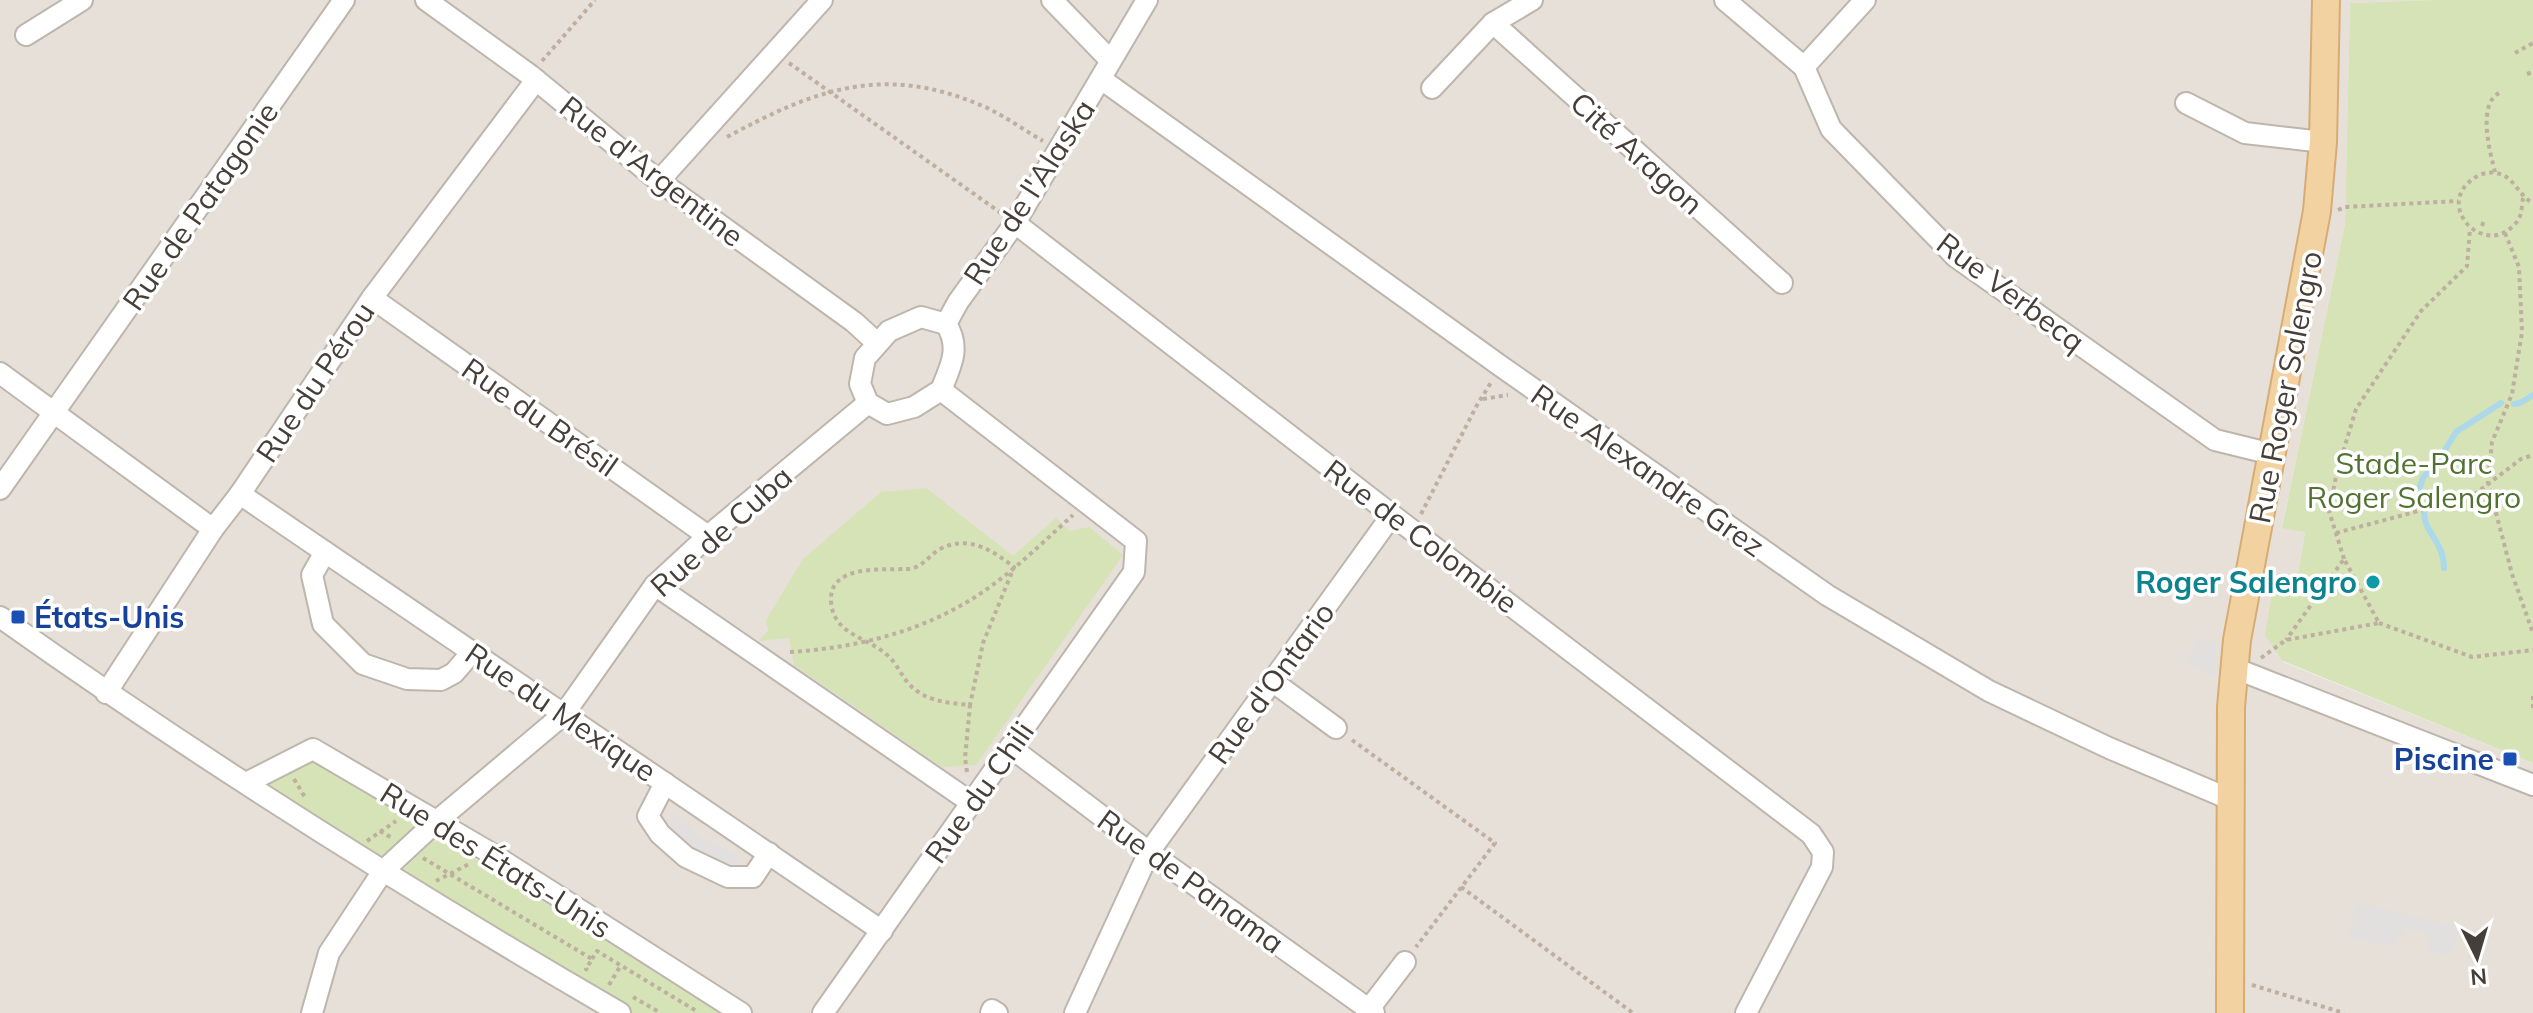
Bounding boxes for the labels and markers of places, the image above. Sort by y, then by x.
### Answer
place label: Roger Salengro [2135,563,2357,601]
marker: Roger Salengro [2364,573,2382,591]
place label: États-Unis [34,598,184,636]
marker: États-Unis [9,608,27,626]
place label: Piscine [2394,740,2494,778]
marker: Piscine [2501,750,2519,768]

